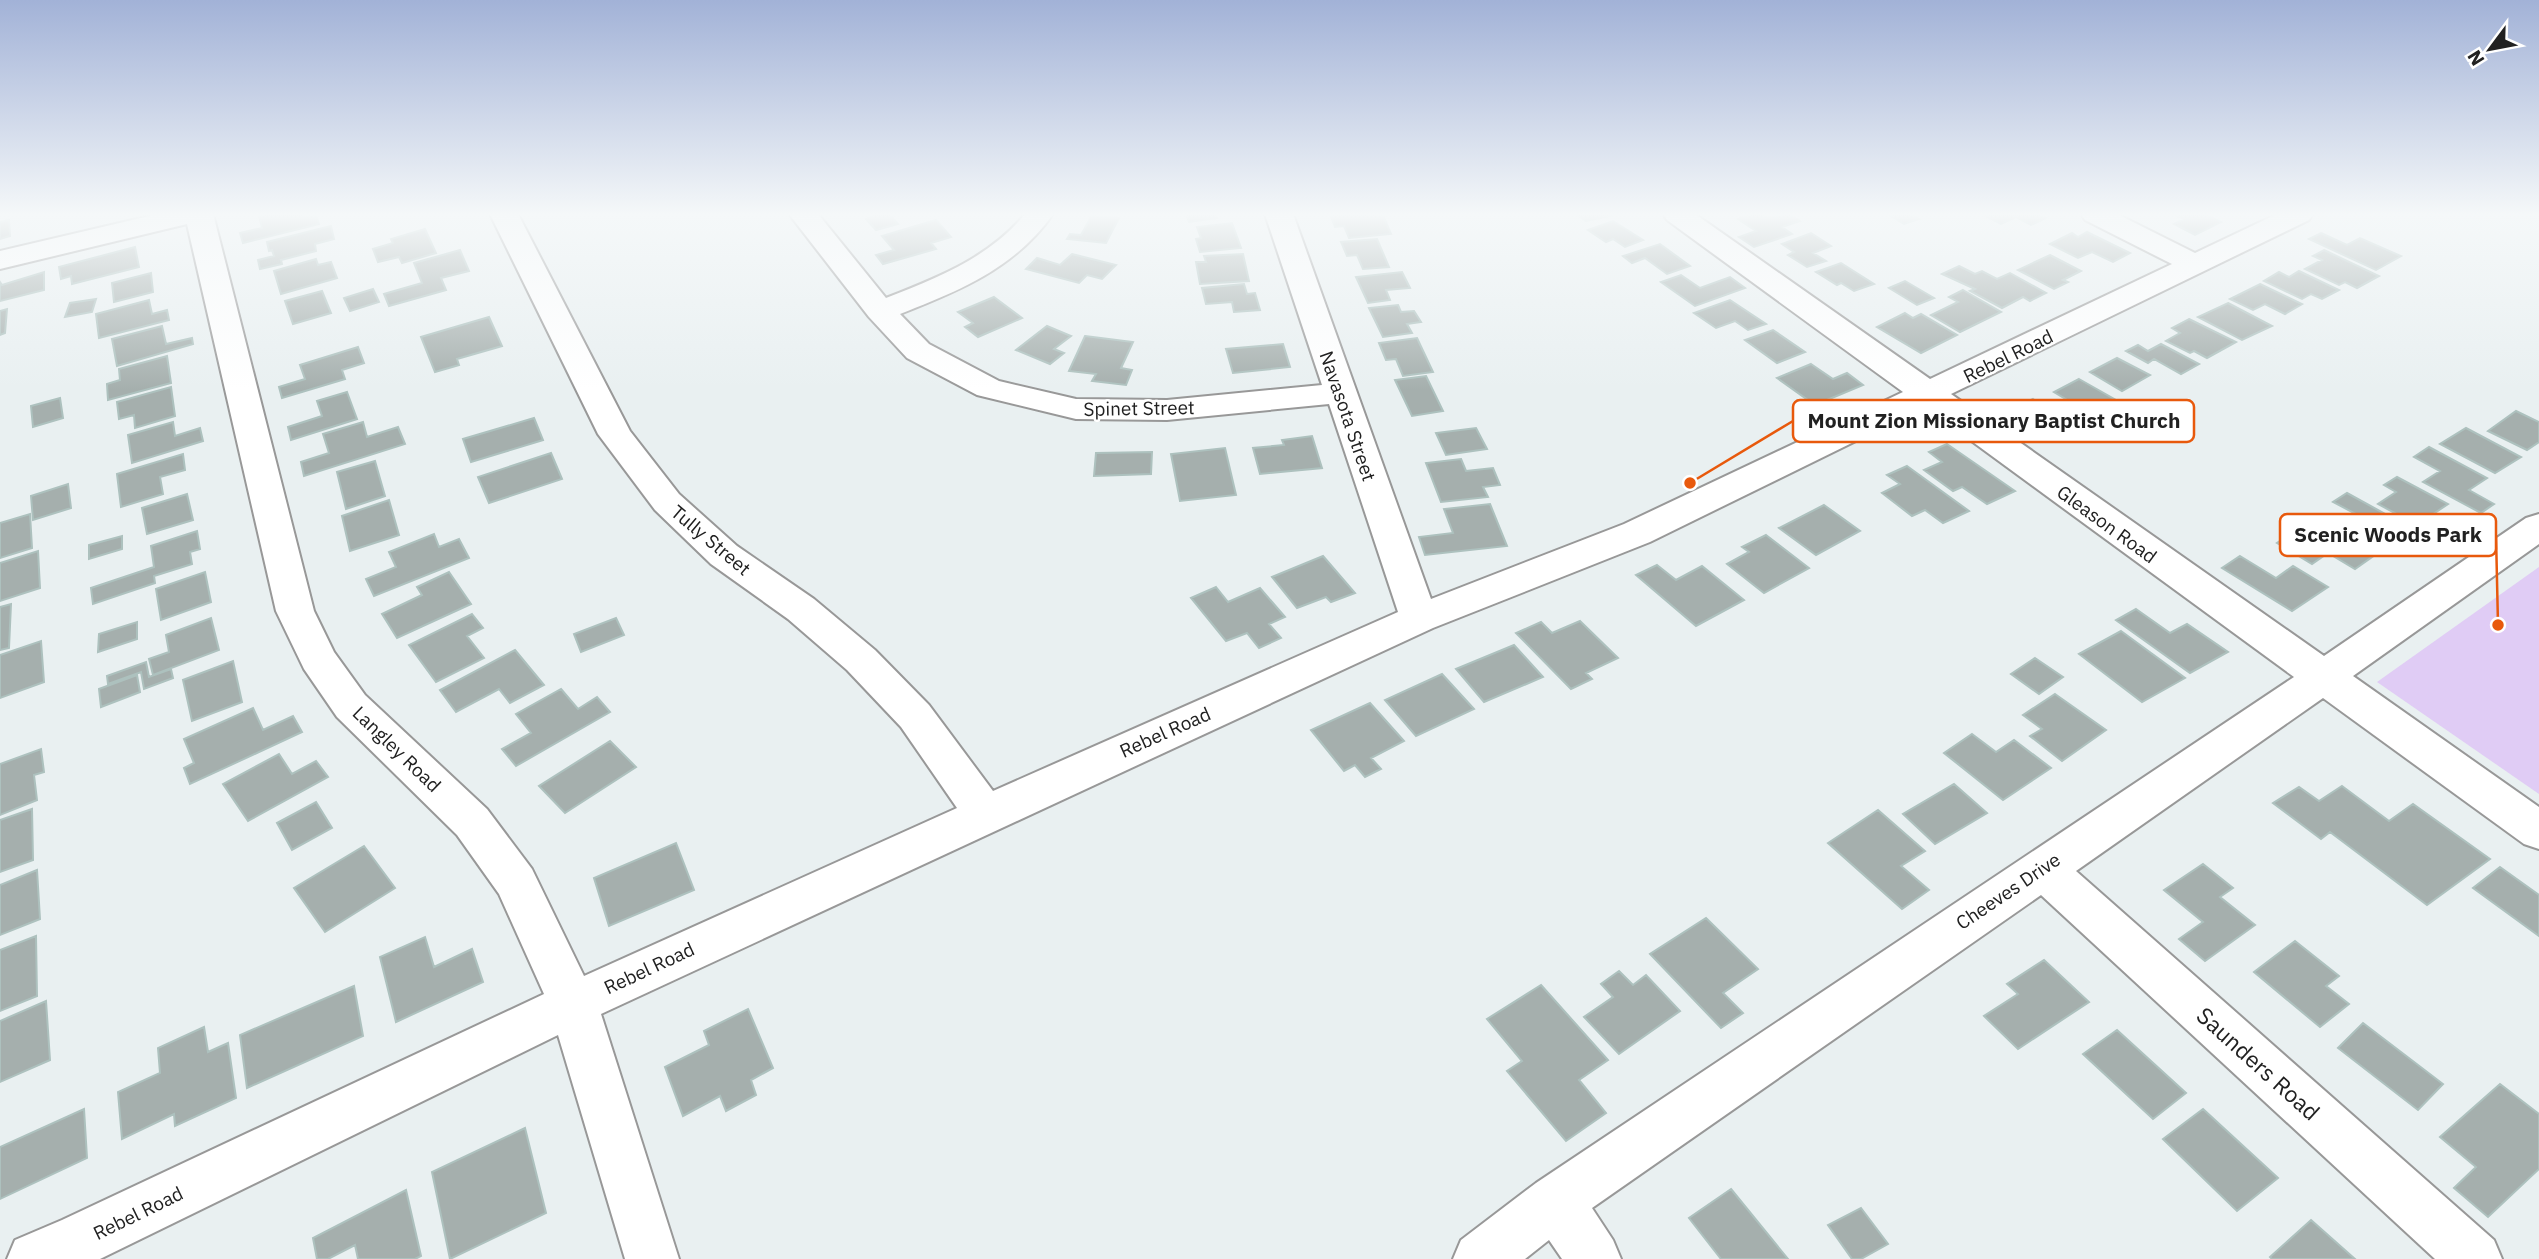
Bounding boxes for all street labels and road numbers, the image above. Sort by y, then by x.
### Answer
street label: Rebel Road [1959,324,2057,388]
street label: Navasota Street [1315,348,1381,484]
street label: Spinet Street [1083,395,1195,421]
street label: Gleason Road [2052,480,2162,568]
street label: Tully Street [666,500,756,580]
street label: Langley Road [348,701,446,797]
street label: Rebel Road [1116,701,1214,763]
street label: Cheeves Drive [1951,847,2065,935]
street label: Rebel Road [600,937,698,999]
street label: Saunders Road [2191,1000,2327,1126]
street label: Rebel Road [89,1181,187,1245]

